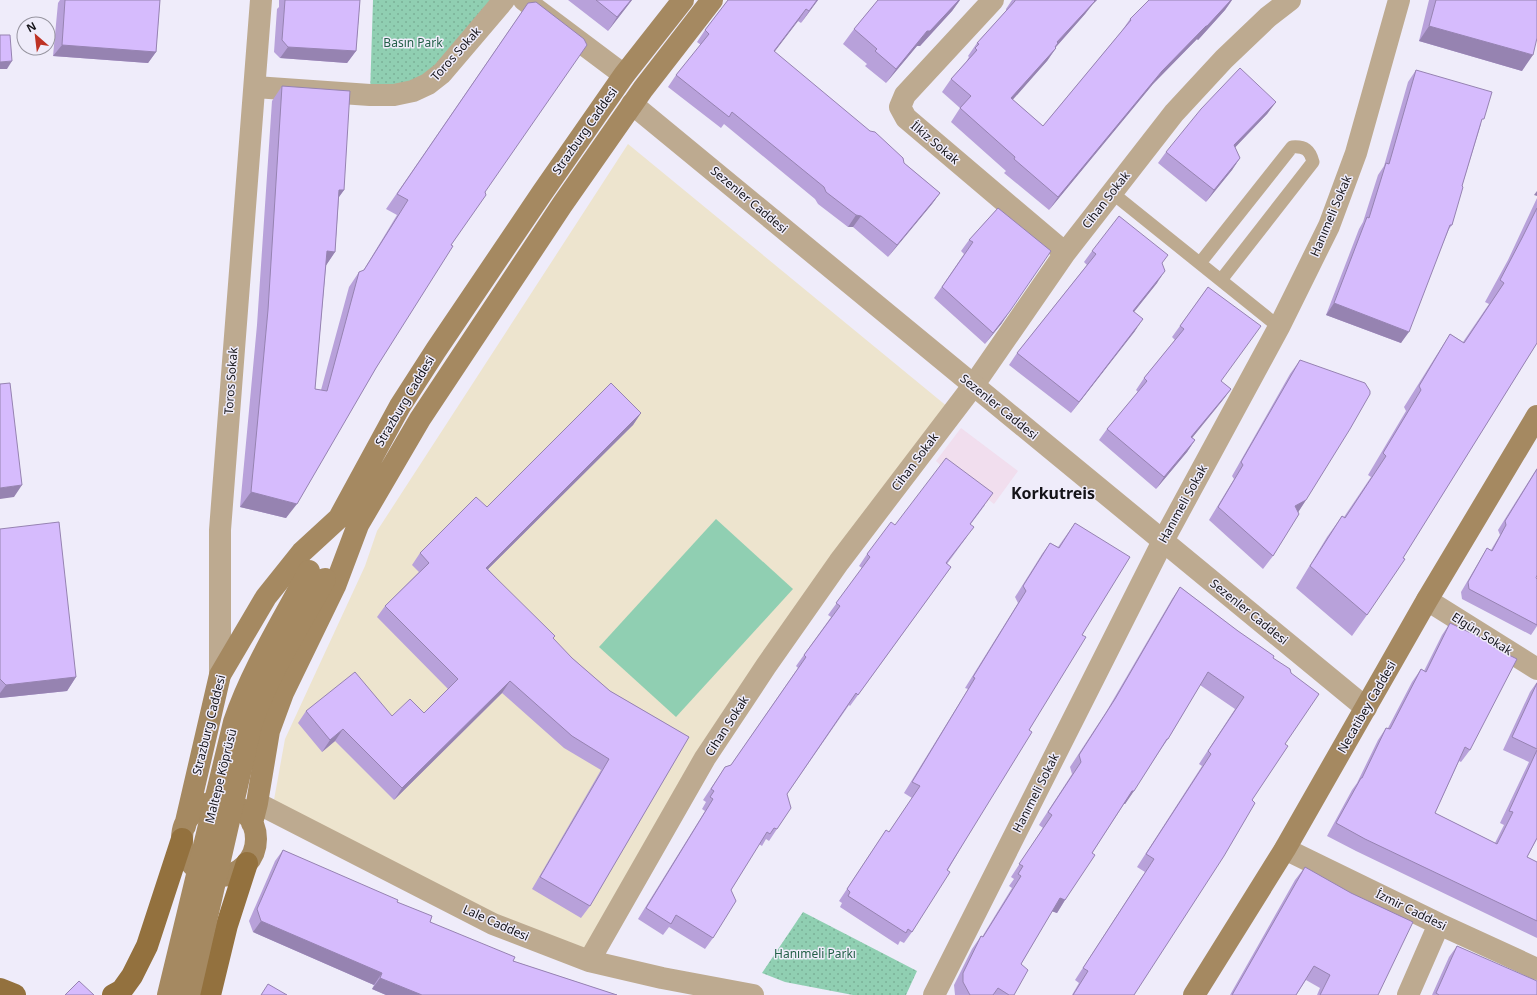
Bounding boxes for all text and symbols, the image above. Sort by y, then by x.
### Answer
north arrow [16,16,56,56]
text: N [24,18,39,35]
street label: Toros Sokak [427,23,485,84]
park label: Basın Park [383,34,443,51]
street label: Strazburg Caddesi [548,84,621,178]
street label: İlkiz Sokak [907,117,964,168]
street label: Sezenler Caddesi [707,162,791,237]
street label: Cihan Sokak [1078,167,1134,232]
street label: Hanımeli Sokak [1306,172,1356,259]
street label: Toros Sokak [220,346,241,415]
street label: Strazburg Caddesi [371,352,438,449]
street label: Sezenler Caddesi [957,370,1042,443]
street label: Cihan Sokak [887,429,942,494]
street label: Hanımeli Sokak [1154,461,1211,546]
district label: Korkutreis [1011,482,1095,504]
street label: Sezenler Caddesi [1207,575,1292,648]
street label: Elgün Sokak [1449,608,1516,659]
street label: Necatibey Caddesi [1333,658,1400,756]
street label: Strazburg Caddesi [188,673,229,777]
street label: Cihan Sokak [701,692,753,759]
street label: Maltepe Köprüsü [201,727,240,825]
street label: Hanımeli Sokak [1008,750,1063,835]
street label: İzmir Caddesi [1373,885,1449,934]
street label: Lale Caddesi [460,900,532,945]
park label: Hanımeli Parkı [774,945,856,962]

